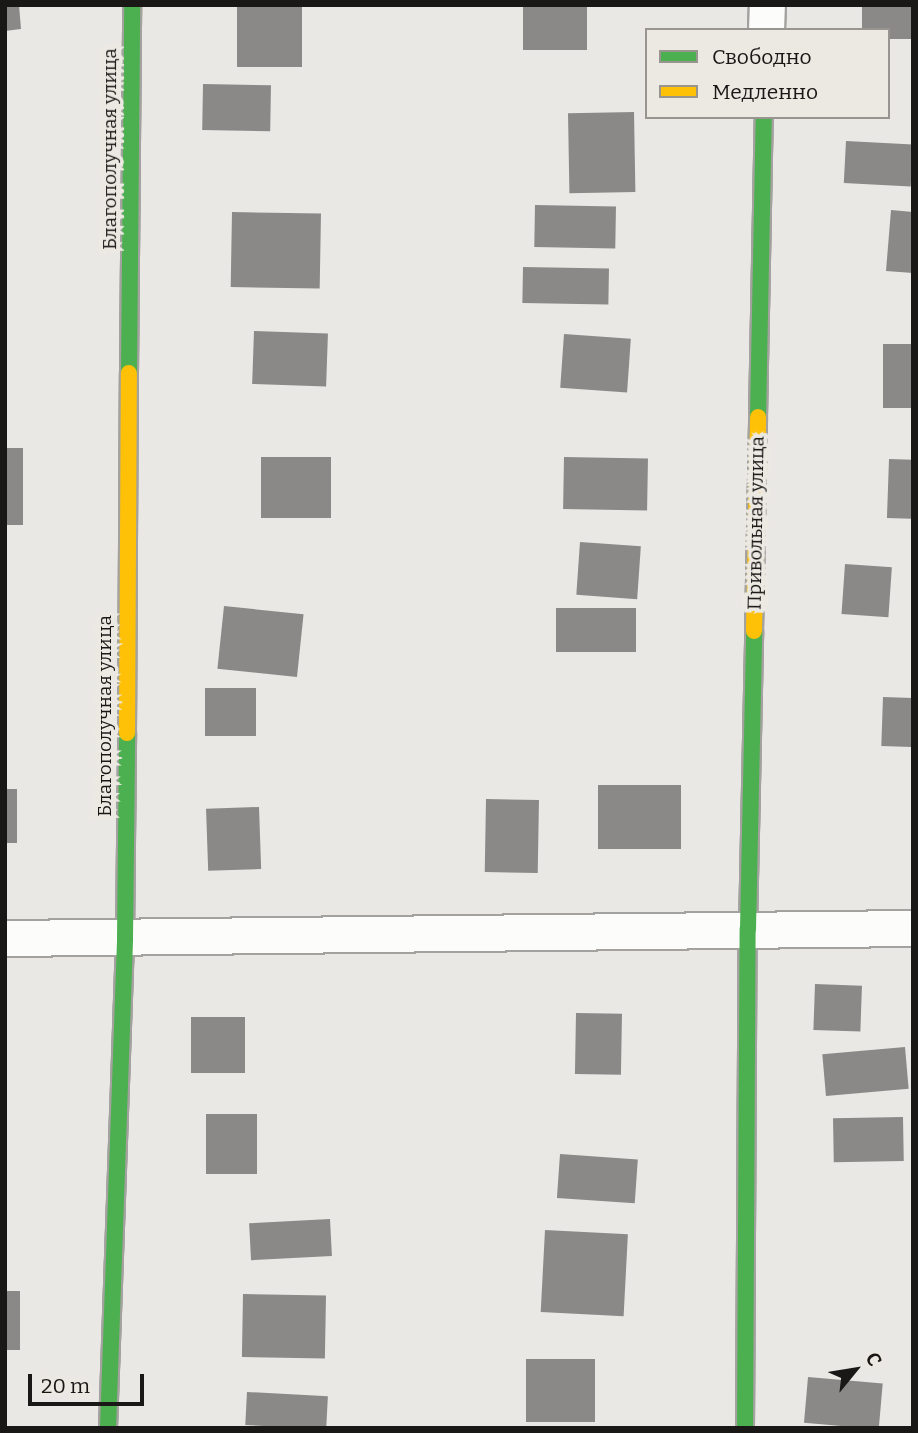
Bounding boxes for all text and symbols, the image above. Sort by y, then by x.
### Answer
legend [645,28,890,119]
text: Свободно [712,44,812,70]
street label: Благополучная улица [99,48,121,250]
text: Медленно [712,79,818,105]
street label: Привольная улица [743,436,769,610]
street label: Благополучная улица [94,615,116,817]
north arrow [820,1335,890,1405]
text: С [861,1348,887,1370]
scale bar [32,1360,147,1404]
text: 20 m [41,1373,90,1399]

